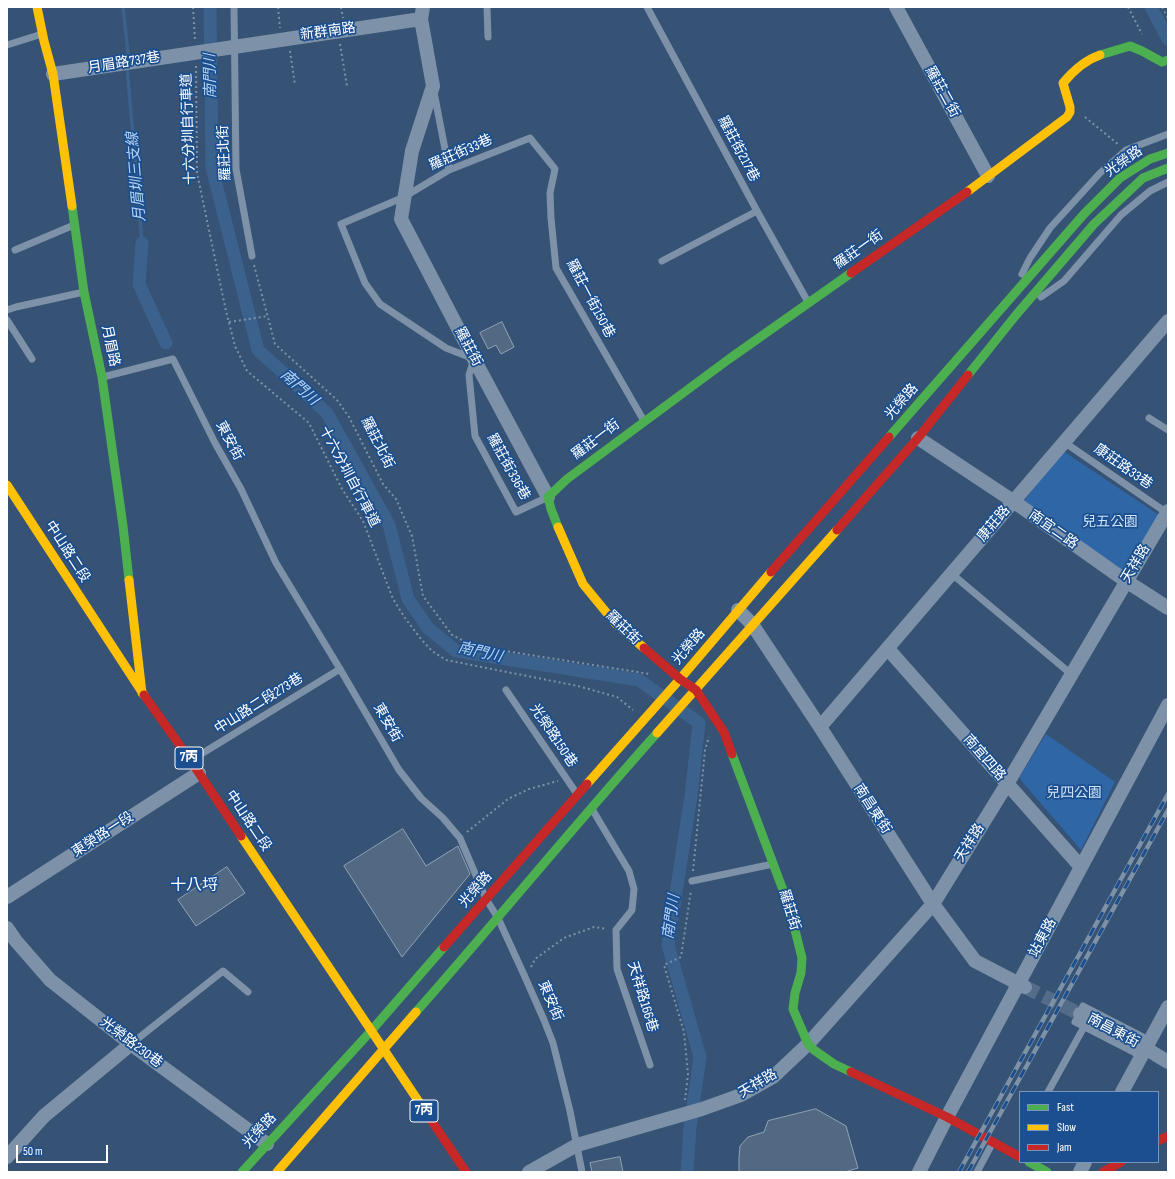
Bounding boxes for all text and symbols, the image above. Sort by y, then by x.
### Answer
street label: 新群南路 [299,20,357,44]
street label: 月眉路737巷 [87,49,161,77]
water label: 南門川 [202,53,220,99]
street label: 羅莊二街 [921,63,963,121]
street label: 十六分圳自行車道 [179,73,199,185]
street label: 羅莊街217巷 [714,113,762,185]
street label: 羅莊北街 [215,125,235,181]
water label: 月眉圳三支線 [124,131,150,223]
street label: 羅莊街33巷 [427,132,495,174]
street label: 光榮路 [1102,143,1146,181]
street label: 羅莊一街 [831,227,887,273]
street label: 羅莊一街150巷 [562,257,618,341]
street label: 月眉路 [97,324,123,368]
street label: 羅莊街 [451,325,485,369]
water label: 南門川 [276,366,322,410]
street label: 光榮路 [882,381,922,423]
street label: 羅莊北街 [357,414,397,472]
street label: 羅莊一街 [569,416,623,464]
street label: 東安街 [212,419,246,463]
street label: 十六分圳自行車道 [315,424,383,530]
street label: 羅莊街336巷 [483,431,533,503]
street label: 康莊路33巷 [1090,441,1156,493]
street label: 康莊路 [974,503,1014,545]
street label: 南宜二路 [1025,507,1081,553]
park label: 兒五公園 [1082,514,1138,530]
street label: 中山路二段 [41,518,93,586]
street label: 天祥路 [1118,542,1154,586]
street label: 羅莊街 [602,607,644,649]
street label: 光榮路 [669,626,709,668]
water label: 南門川 [456,639,504,667]
street label: 中山路二段273巷 [212,670,306,738]
street label: 東安街 [369,701,405,745]
street label: 光榮路150巷 [526,701,580,771]
street label: 南宜四路 [959,731,1009,785]
road number: 7丙 [175,747,203,769]
street label: 南昌東街 [850,781,894,837]
park label: 兒四公園 [1046,785,1102,801]
street label: 中山路二段 [221,787,275,855]
street label: 東榮路一段 [69,809,137,861]
street label: 天祥路 [952,821,988,865]
street label: 光榮路 [456,869,496,911]
district label: 十八埒 [170,876,218,896]
street label: 羅莊街 [775,887,803,933]
water label: 南門川 [660,893,684,941]
street label: 站東路 [1026,916,1060,960]
street label: 天祥路166巷 [623,960,661,1034]
street label: 東安街 [534,978,566,1024]
street label: 南昌東街 [1084,1010,1142,1052]
street label: 光榮路230巷 [96,1014,166,1072]
street label: 天祥路 [736,1066,780,1102]
legend [1019,1091,1159,1163]
road number: 7丙 [410,1100,438,1122]
text: Fast [1057,1100,1074,1115]
street label: 光榮路 [240,1110,280,1152]
text: Slow [1057,1120,1076,1135]
scale bar [18,1137,110,1163]
text: Jam [1057,1140,1072,1155]
text: 50 m [23,1144,43,1159]

